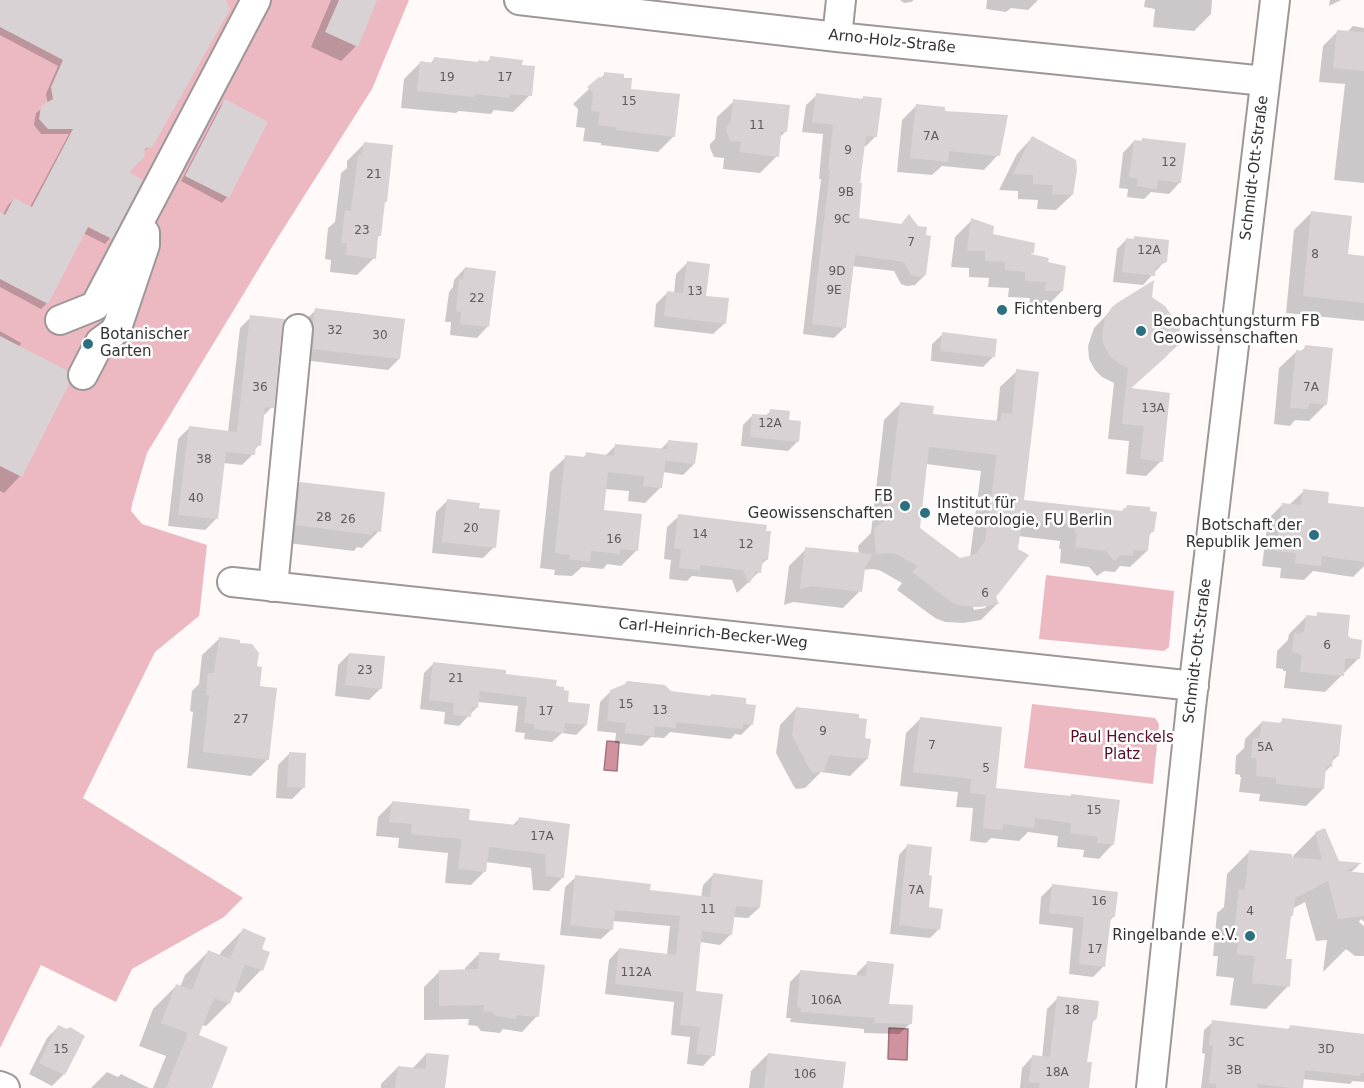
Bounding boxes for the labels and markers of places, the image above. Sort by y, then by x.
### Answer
place label: Fichtenberg [1014,301,1102,319]
marker: Fichtenberg [995,303,1009,317]
place label: Beobachtungsturm FB Geowissenschaften [1153,313,1320,348]
marker: Beobachtungsturm FB Geowissenschaften [1134,324,1148,338]
place label: Botanischer Garten [100,326,189,361]
marker: Botanischer Garten [81,337,95,351]
place label: FB Geowissenschaften [748,488,893,523]
place label: Institut für Meteorologie, FU Berlin [937,495,1112,530]
marker: FB Geowissenschaften [898,499,912,513]
marker: Institut für Meteorologie, FU Berlin [918,506,932,520]
place label: Botschaft der Republik Jemen [1186,517,1302,552]
marker: Botschaft der Republik Jemen [1307,528,1321,542]
place label: Ringelbande e.V. [1112,927,1238,945]
marker: Ringelbande e.V. [1243,929,1257,943]

